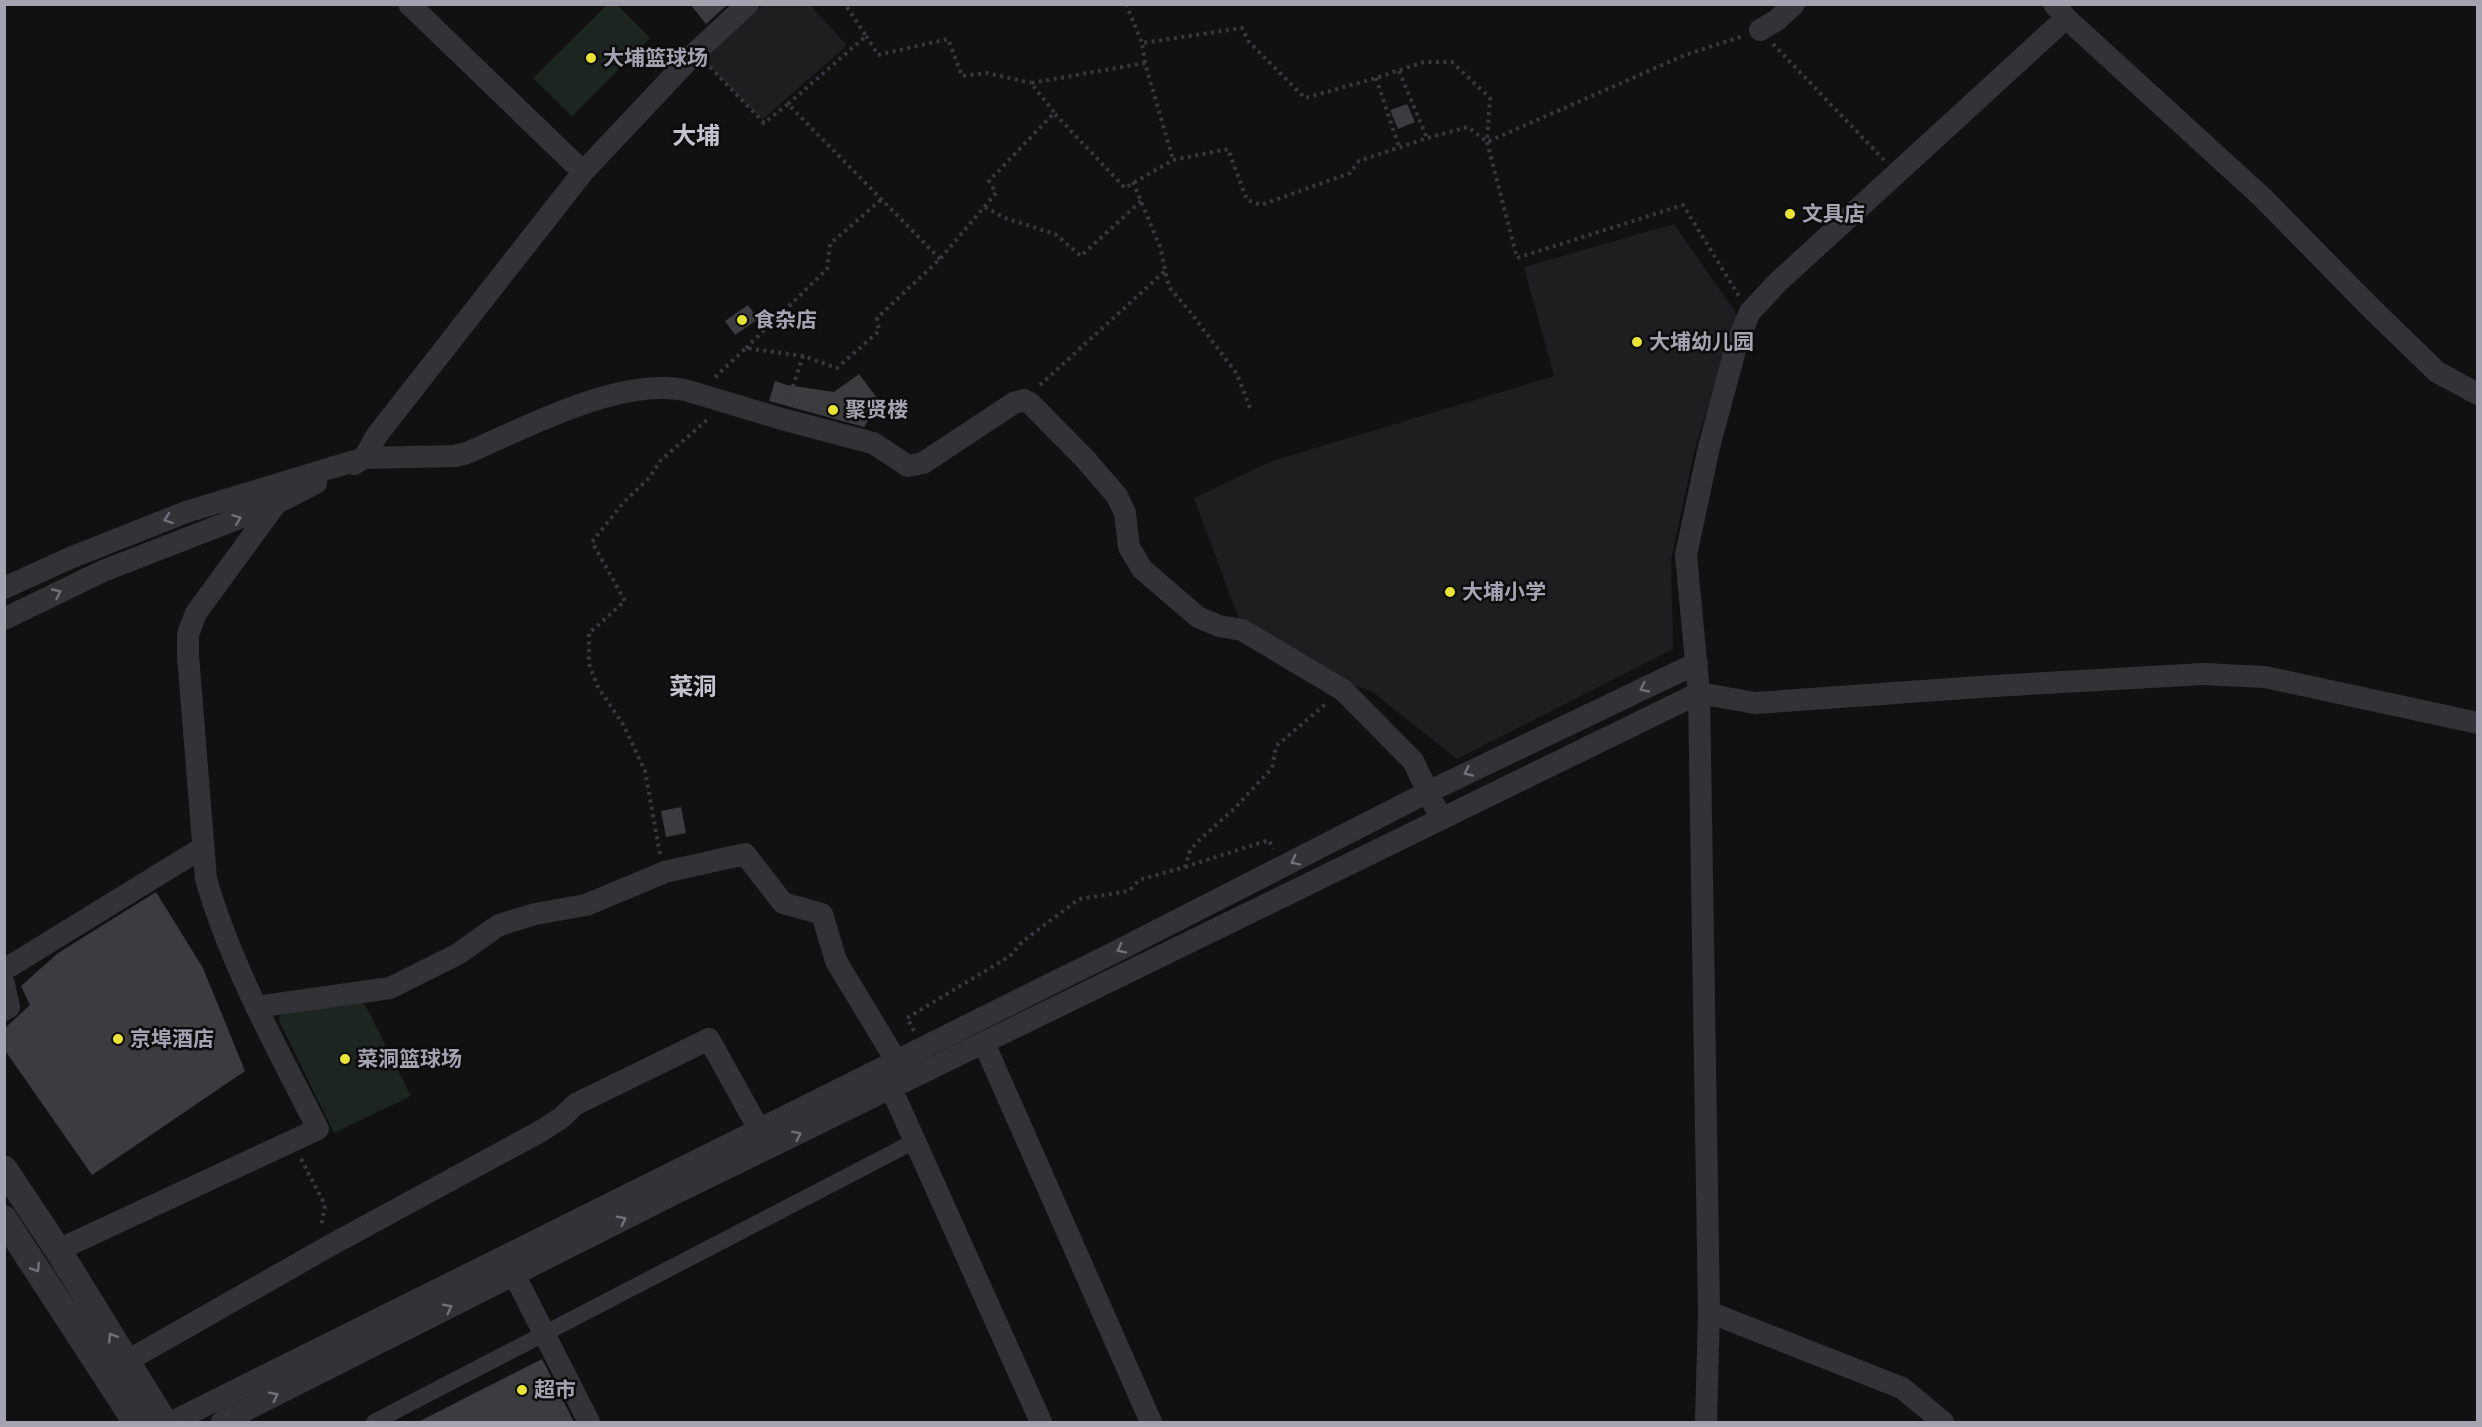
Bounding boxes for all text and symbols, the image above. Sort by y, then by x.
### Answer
place label: 大埔篮球场 [603,47,708,69]
marker: 大埔篮球场 [584,51,598,65]
district label: 大埔 [672,123,720,149]
place label: 文具店 [1802,202,1865,225]
marker: 文具店 [1783,207,1797,221]
place label: 食杂店 [754,308,817,331]
marker: 食杂店 [735,313,749,327]
place label: 大埔幼儿园 [1649,331,1754,353]
marker: 大埔幼儿园 [1630,335,1644,349]
place label: 聚贤楼 [845,399,908,421]
marker: 聚贤楼 [826,403,840,417]
one-way arrow [163,512,174,525]
one-way arrow [232,514,242,527]
place label: 大埔小学 [1462,581,1546,603]
marker: 大埔小学 [1443,585,1457,599]
one-way arrow [50,588,61,600]
district label: 菜洞 [669,674,717,700]
one-way arrow [1640,681,1651,693]
one-way arrow [1464,765,1475,777]
one-way arrow [1290,853,1301,865]
one-way arrow [1116,942,1127,954]
place label: 京埠酒店 [130,1027,214,1050]
marker: 京埠酒店 [111,1032,125,1046]
place label: 菜洞篮球场 [357,1048,462,1070]
marker: 菜洞篮球场 [338,1052,352,1066]
one-way arrow [791,1130,802,1142]
one-way arrow [616,1216,627,1228]
one-way arrow [29,1262,41,1272]
one-way arrow [442,1304,452,1315]
one-way arrow [107,1333,119,1343]
place label: 超市 [534,1378,576,1401]
marker: 超市 [515,1383,529,1397]
one-way arrow [268,1392,278,1403]

